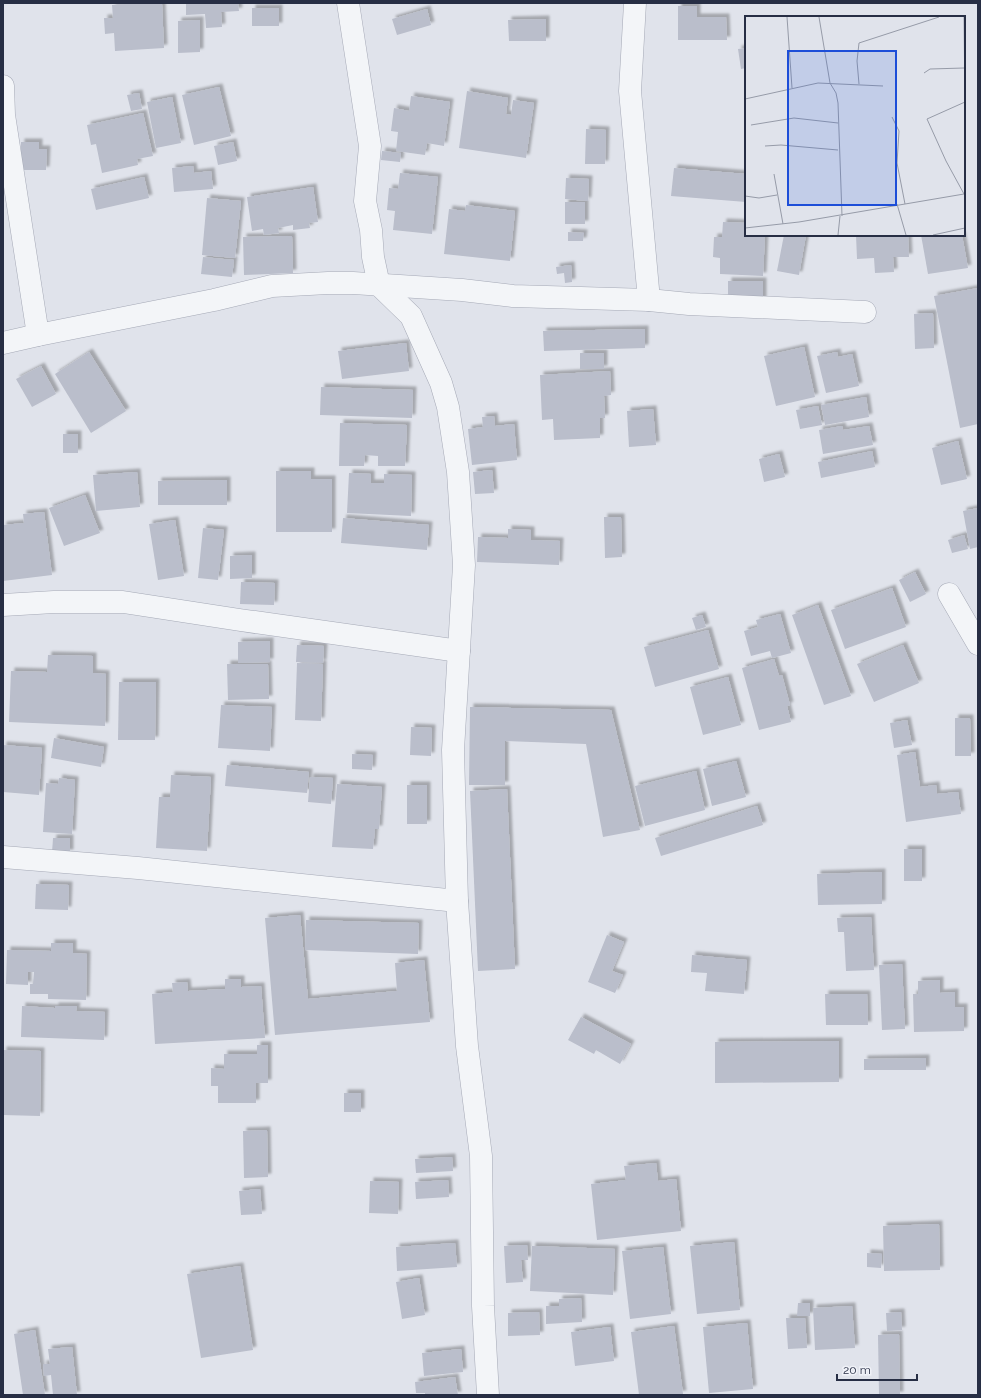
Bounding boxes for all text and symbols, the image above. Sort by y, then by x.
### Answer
inset map [745,16,965,236]
scale bar [837,1356,917,1382]
text: 20 m [843,1363,871,1377]

